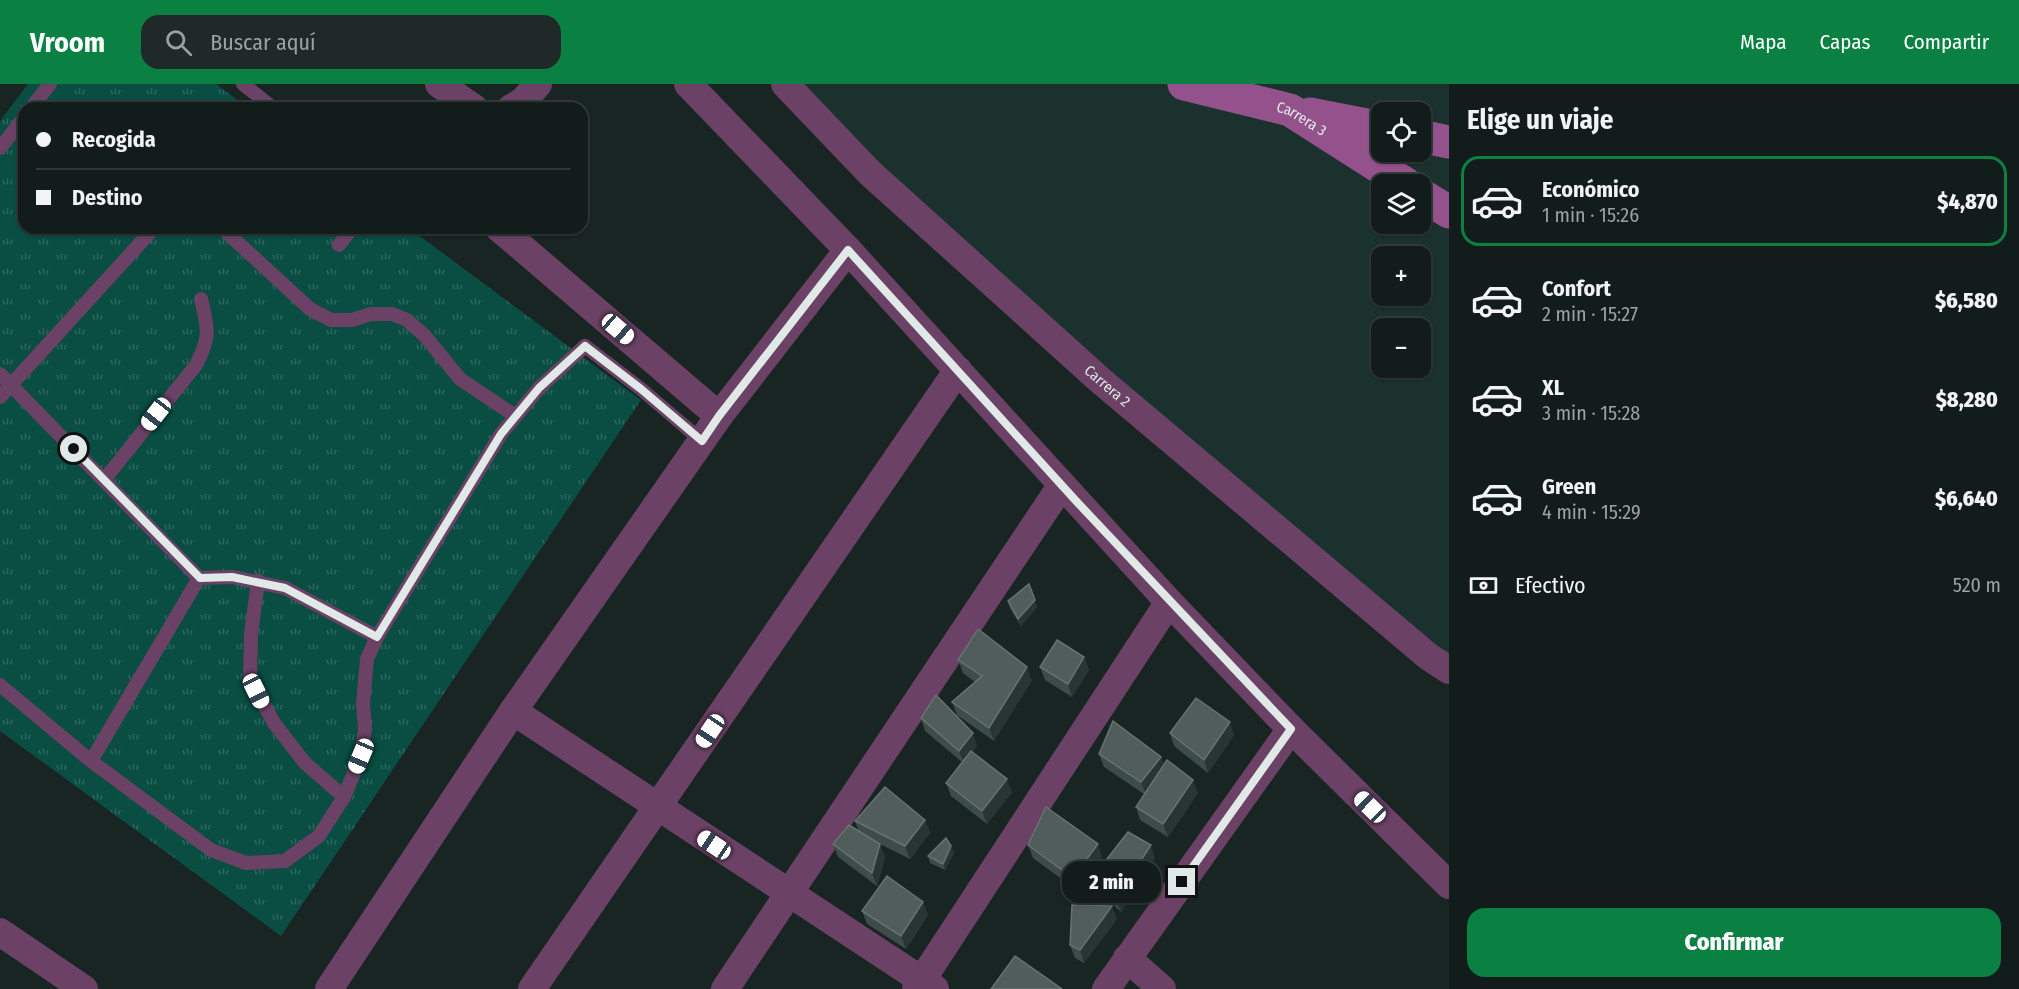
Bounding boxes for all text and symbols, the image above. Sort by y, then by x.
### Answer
search box [141,15,561,69]
text: Vroom [30,26,105,59]
icon: search [162,26,195,59]
text: Buscar aquí [210,29,316,56]
text: Mapa [1740,29,1787,55]
text: Capas [1820,29,1870,55]
text: Compartir [1903,29,1989,55]
street label: Carrera 3 [1275,98,1330,140]
map controls [1371,102,1431,378]
button: locate [1371,102,1431,162]
text: Elige un viaje [1467,104,1613,136]
text: Recogida [72,126,156,153]
button: layers [1371,174,1431,234]
icon: car [1470,174,1524,228]
text: Económico [1542,176,1640,203]
text: Destino [72,184,143,211]
text: $4,870 [1937,188,1998,215]
text: 1 min · 15:26 [1542,203,1639,227]
button: + [1371,246,1431,306]
icon: car [1470,273,1524,327]
text: Confort [1542,275,1611,302]
text: $6,580 [1935,287,1998,314]
text: 2 min · 15:27 [1542,302,1638,326]
car [599,310,637,348]
button: − [1371,318,1431,378]
street label: Carrera 2 [1081,361,1134,411]
icon: car [1470,372,1524,426]
text: XL [1542,374,1564,401]
text: $8,280 [1936,386,1998,413]
car [138,394,174,434]
text: 3 min · 15:28 [1542,401,1640,425]
route start [60,435,87,462]
icon: car [1470,471,1524,525]
text: Green [1542,473,1596,500]
text: $6,640 [1935,485,1998,512]
text: 4 min · 15:29 [1542,500,1641,524]
icon: cash [1467,569,1500,602]
text: Efectivo [1515,572,1586,599]
text: 520 m [1953,573,2001,597]
car [240,671,272,711]
car [692,711,728,751]
car [346,736,376,776]
car [1351,788,1389,826]
car [694,827,734,863]
callout: 2 min [1062,861,1161,903]
route end [1168,868,1195,895]
text: 2 min [1089,870,1134,894]
button: Confirmar [1467,908,2001,977]

